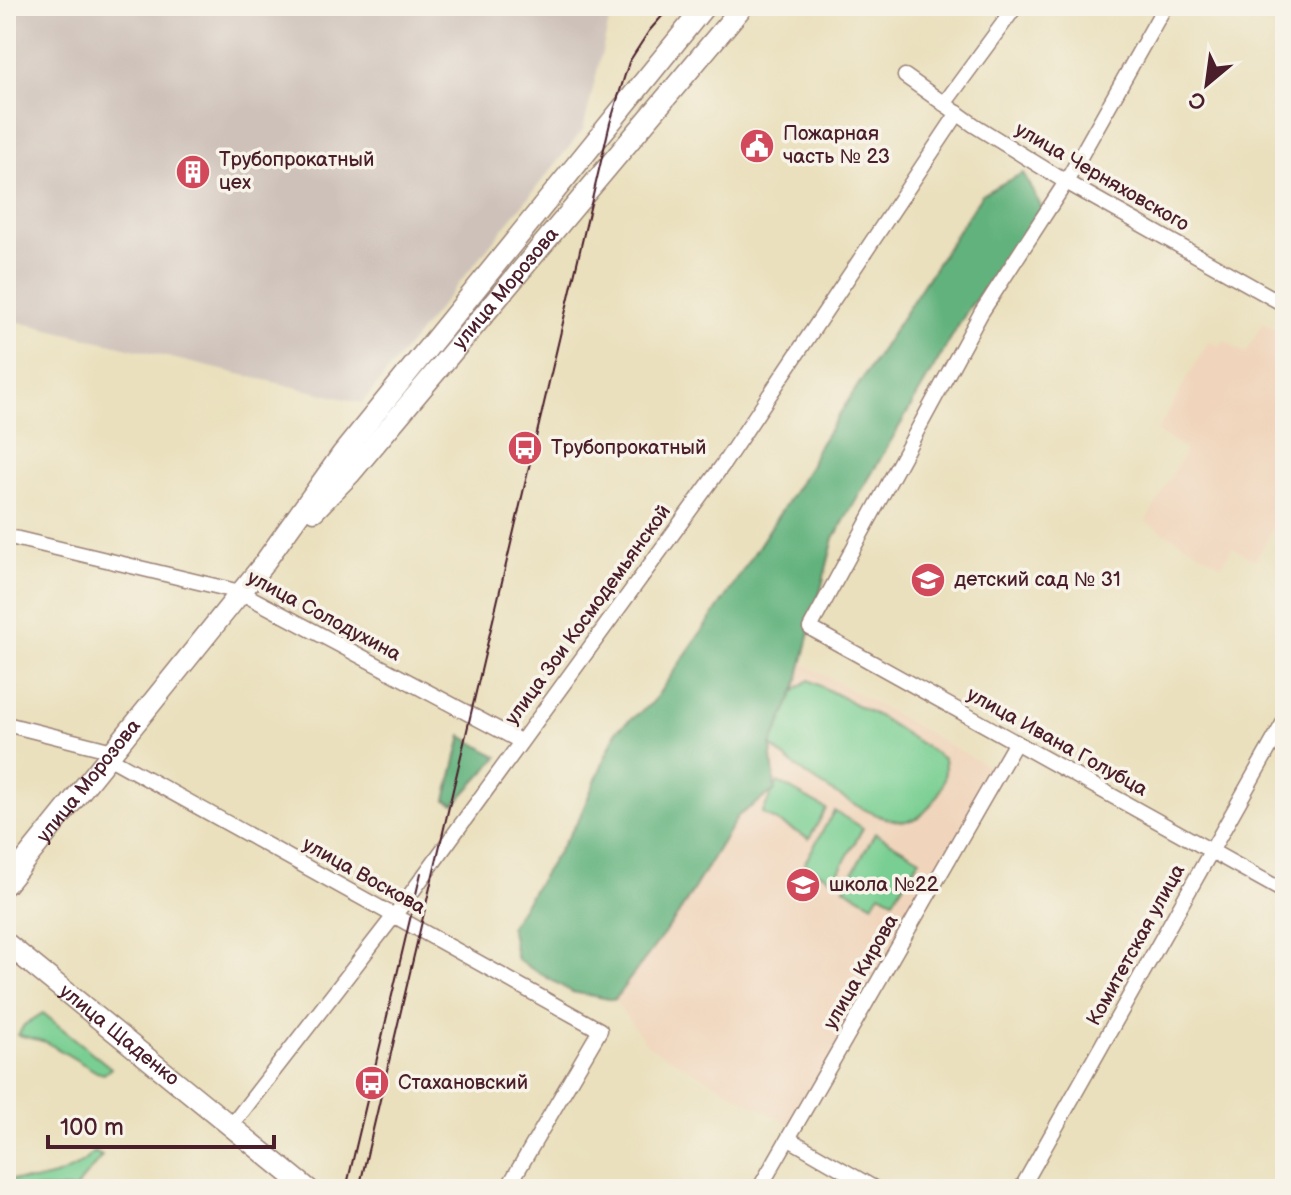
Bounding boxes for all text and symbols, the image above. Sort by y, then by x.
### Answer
north arrow [1167,44,1247,124]
text: С [1185,85,1211,116]
street label: улица Черняховского [1011,117,1193,237]
place label: Пожарная часть № 23 [783,122,890,169]
public building icon: Пожарная часть № 23 [738,127,776,165]
place label: Трубопрокатный цех [219,148,374,195]
building icon: Трубопрокатный цех [174,153,212,191]
street label: улица Морозова [448,222,564,354]
bus stop icon: Трубопрокатный [506,429,544,467]
place label: Трубопрокатный [551,436,706,460]
street label: улица Зои Космодемьянской [500,500,676,730]
school or university icon: детский сад № 31 [909,561,947,599]
street label: улица Солодухина [243,565,405,667]
place label: детский сад № 31 [954,568,1121,592]
street label: улица Ивана Голубца [963,682,1152,802]
street label: улица Морозова [32,714,146,848]
street label: улица Воскова [298,832,430,920]
street label: Комитетская улица [1082,860,1190,1030]
school or university icon: школа №22 [784,866,822,904]
place label: школа №22 [829,873,939,897]
street label: улица Кирова [818,910,904,1034]
street label: улица Щаденко [54,979,184,1091]
bus stop icon: Стахановский [353,1064,391,1102]
place label: Стахановский [398,1071,528,1095]
scale bar [48,1099,274,1149]
text: 100 m [60,1113,124,1142]

